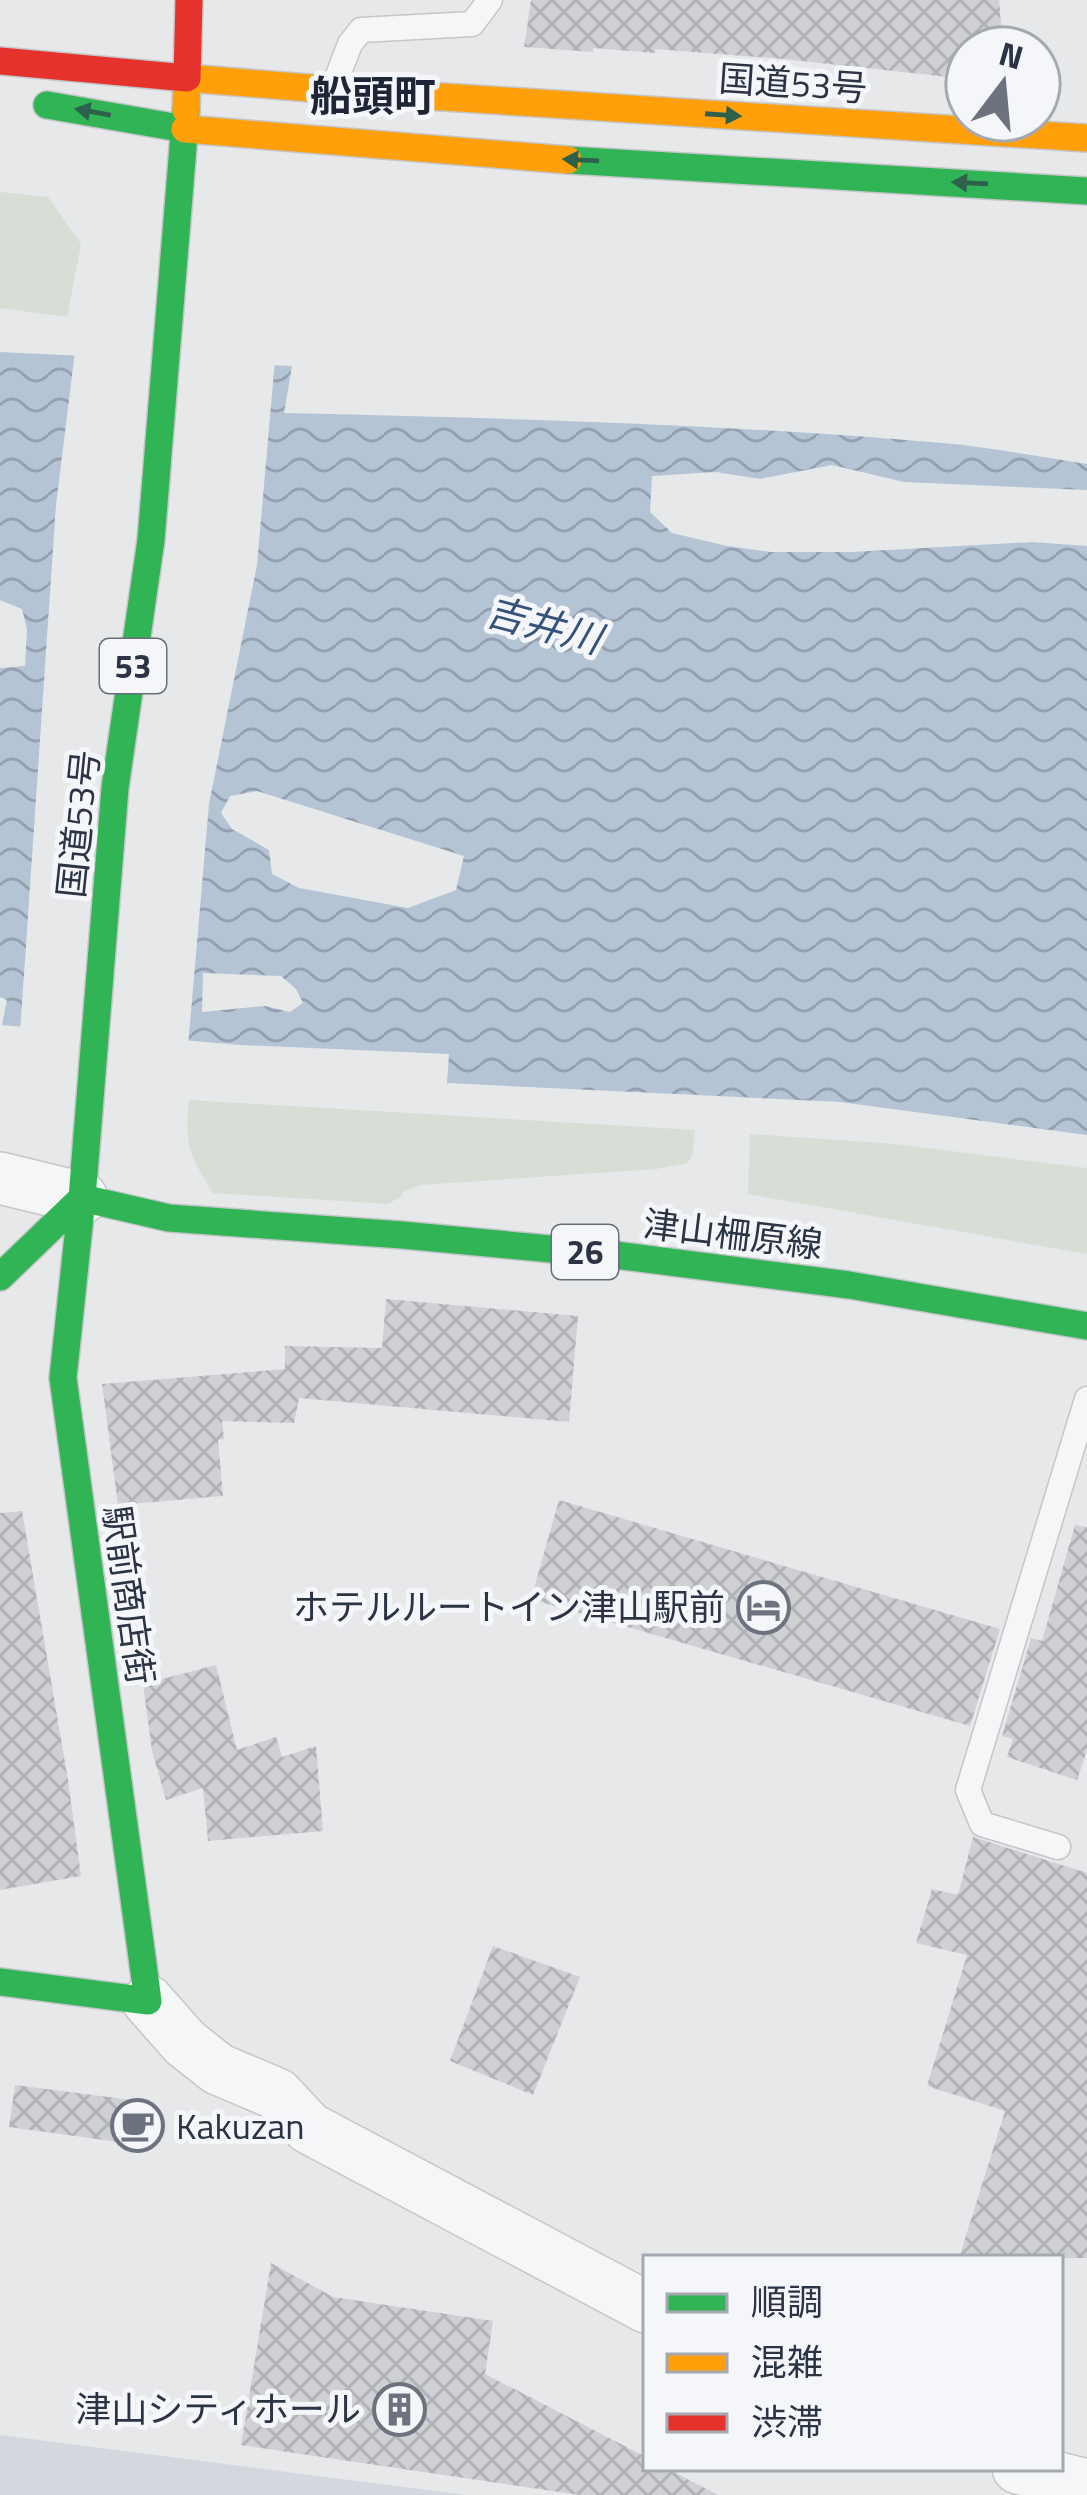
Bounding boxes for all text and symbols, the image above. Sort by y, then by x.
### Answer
north arrow [943,24,1063,144]
text: N [993,28,1029,82]
street label: 国道53号 [717,50,869,115]
district label: 船頭町 [310,63,436,127]
one-way arrow [74,102,111,121]
one-way arrow [705,105,742,124]
one-way arrow [562,151,599,170]
one-way arrow [950,173,988,192]
water label: 吉井川 [480,581,612,669]
road number: 53 [100,639,166,693]
street label: 国道53号 [42,747,113,901]
street label: 津山柵原線 [640,1195,826,1272]
road number: 26 [552,1225,618,1279]
street label: 駅前商店街 [90,1502,169,1688]
place label: ホテルルートイン津山駅前 [293,1579,725,1634]
hotel icon: ホテルルートイン津山駅前 [736,1579,792,1635]
cafe icon: Kakuzan [109,2098,165,2154]
place label: Kakuzan [176,2098,305,2153]
legend [643,2255,1063,2471]
text: 順調 [751,2274,823,2329]
text: 混雑 [751,2334,823,2389]
place label: 津山シティホール [75,2381,361,2436]
building icon: 津山シティホール [372,2381,428,2437]
text: 渋滞 [751,2394,823,2449]

